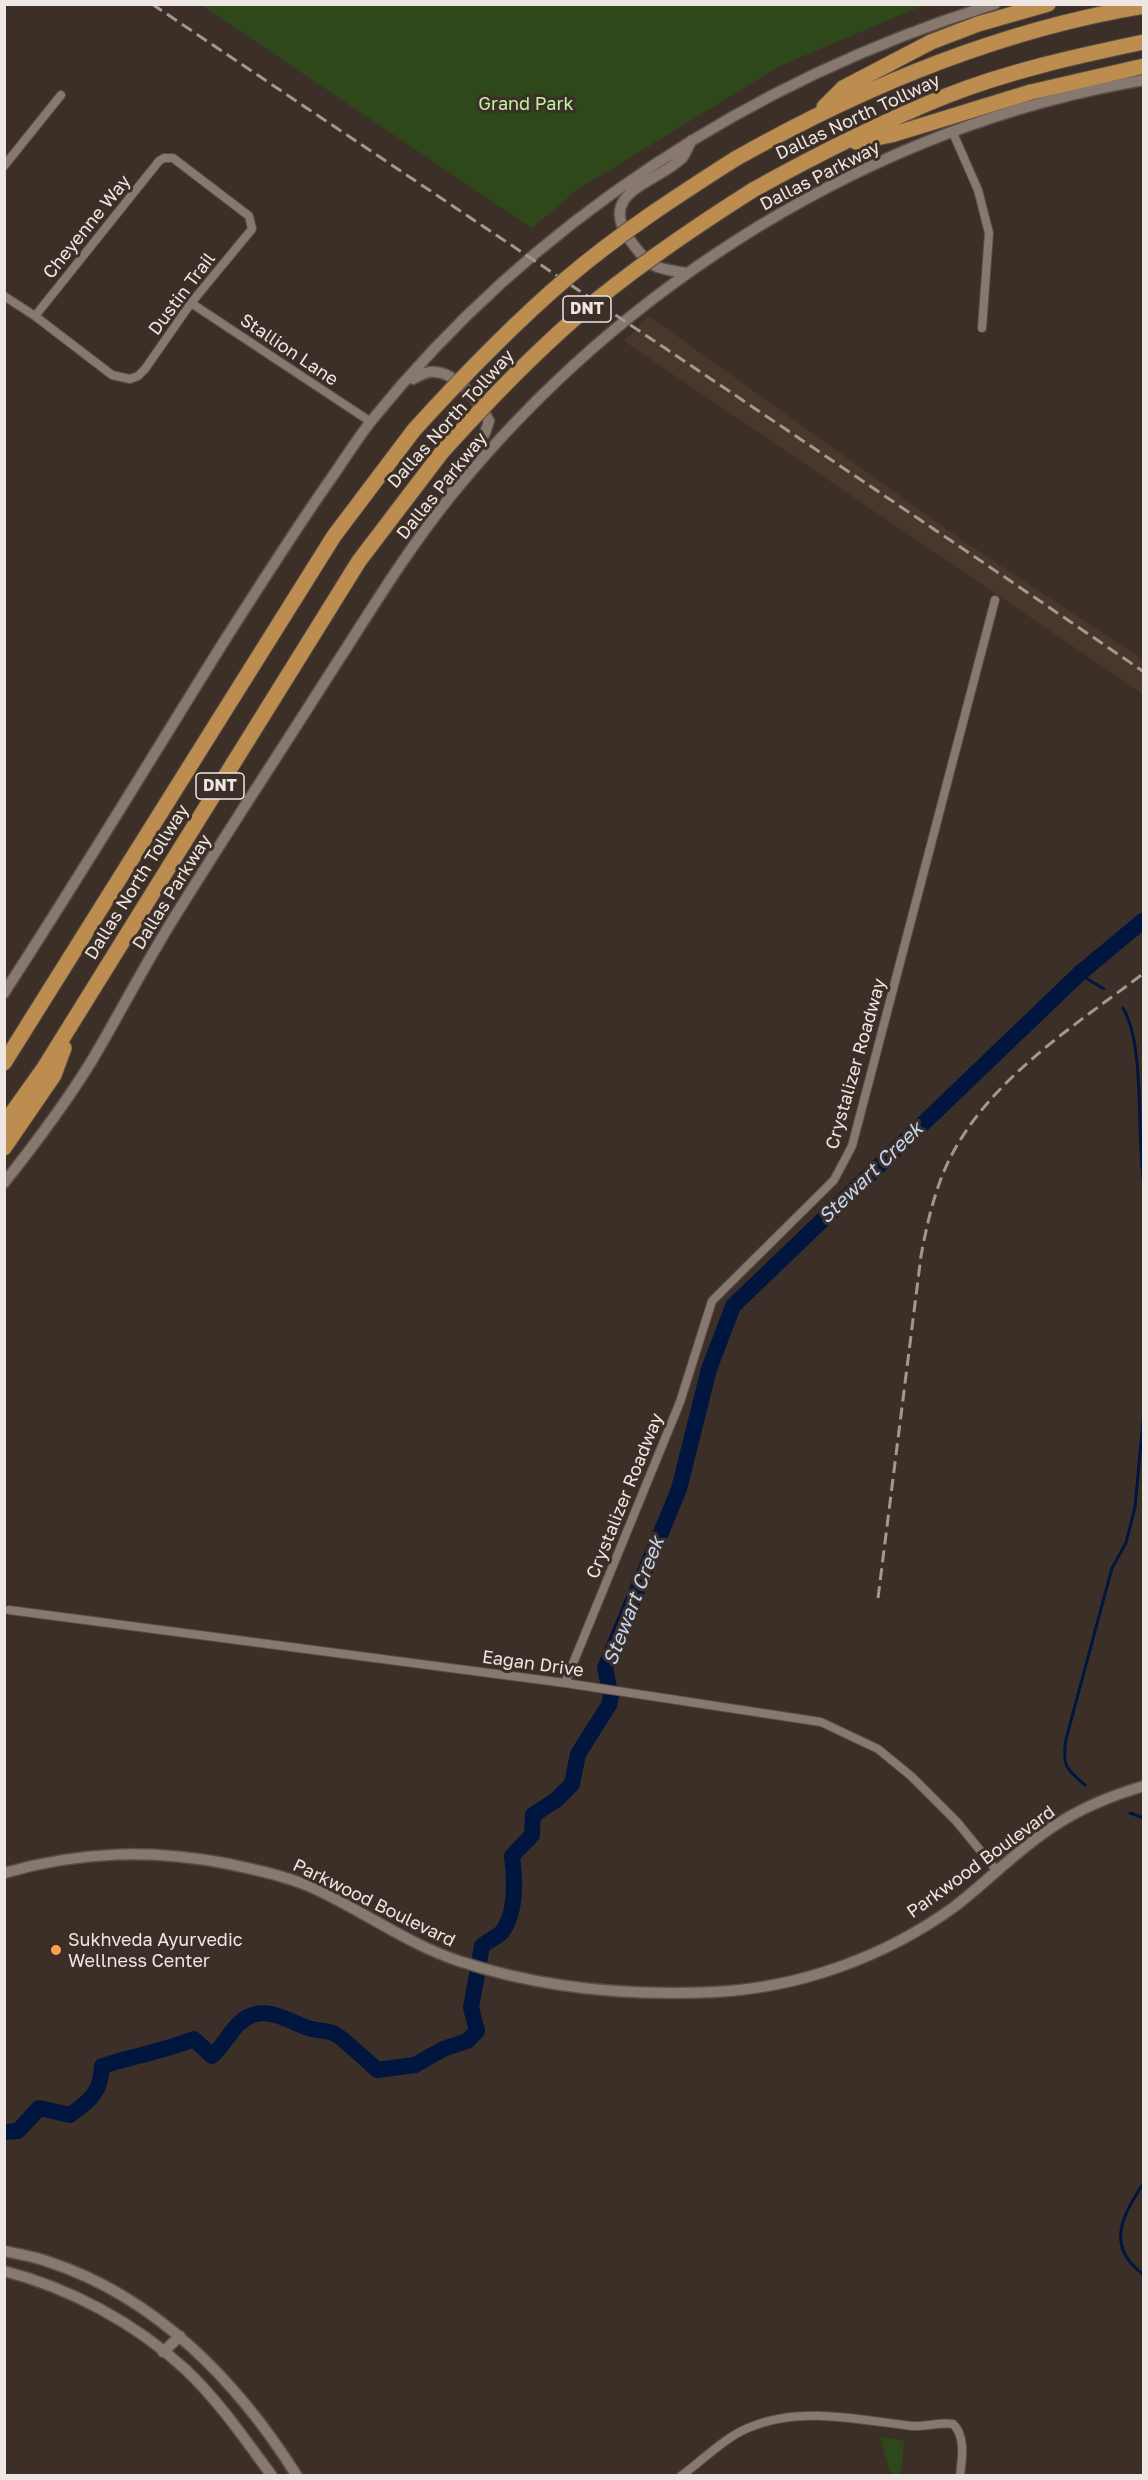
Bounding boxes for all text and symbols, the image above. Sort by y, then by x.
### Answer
street label: Dallas North Tollway [772,69,944,165]
park label: Grand Park [478,93,574,115]
street label: Dallas Parkway [756,136,884,216]
street label: Cheyenne Way [39,171,135,283]
street label: Dustin Trail [144,248,220,340]
road number: DNT [563,296,611,322]
street label: Stallion Lane [236,309,342,391]
street label: Dallas North Tollway [383,345,519,493]
street label: Dallas Parkway [392,428,492,544]
road number: DNT [196,773,244,799]
street label: Dallas North Tollway [80,800,194,964]
street label: Dallas Parkway [128,830,216,954]
street label: Crystalizer Roadway [821,976,891,1152]
water label: Stewart Creek [814,1117,928,1229]
street label: Crystalizer Roadway [582,1410,668,1582]
water label: Stewart Creek [598,1533,670,1669]
street label: Eagan Drive [481,1646,585,1682]
street label: Parkwood Boulevard [903,1801,1059,1923]
street label: Parkwood Boulevard [289,1854,459,1952]
place label: Sukhveda Ayurvedic Wellness Center [68,1929,243,1972]
marker: Sukhveda Ayurvedic Wellness Center [49,1943,63,1957]

